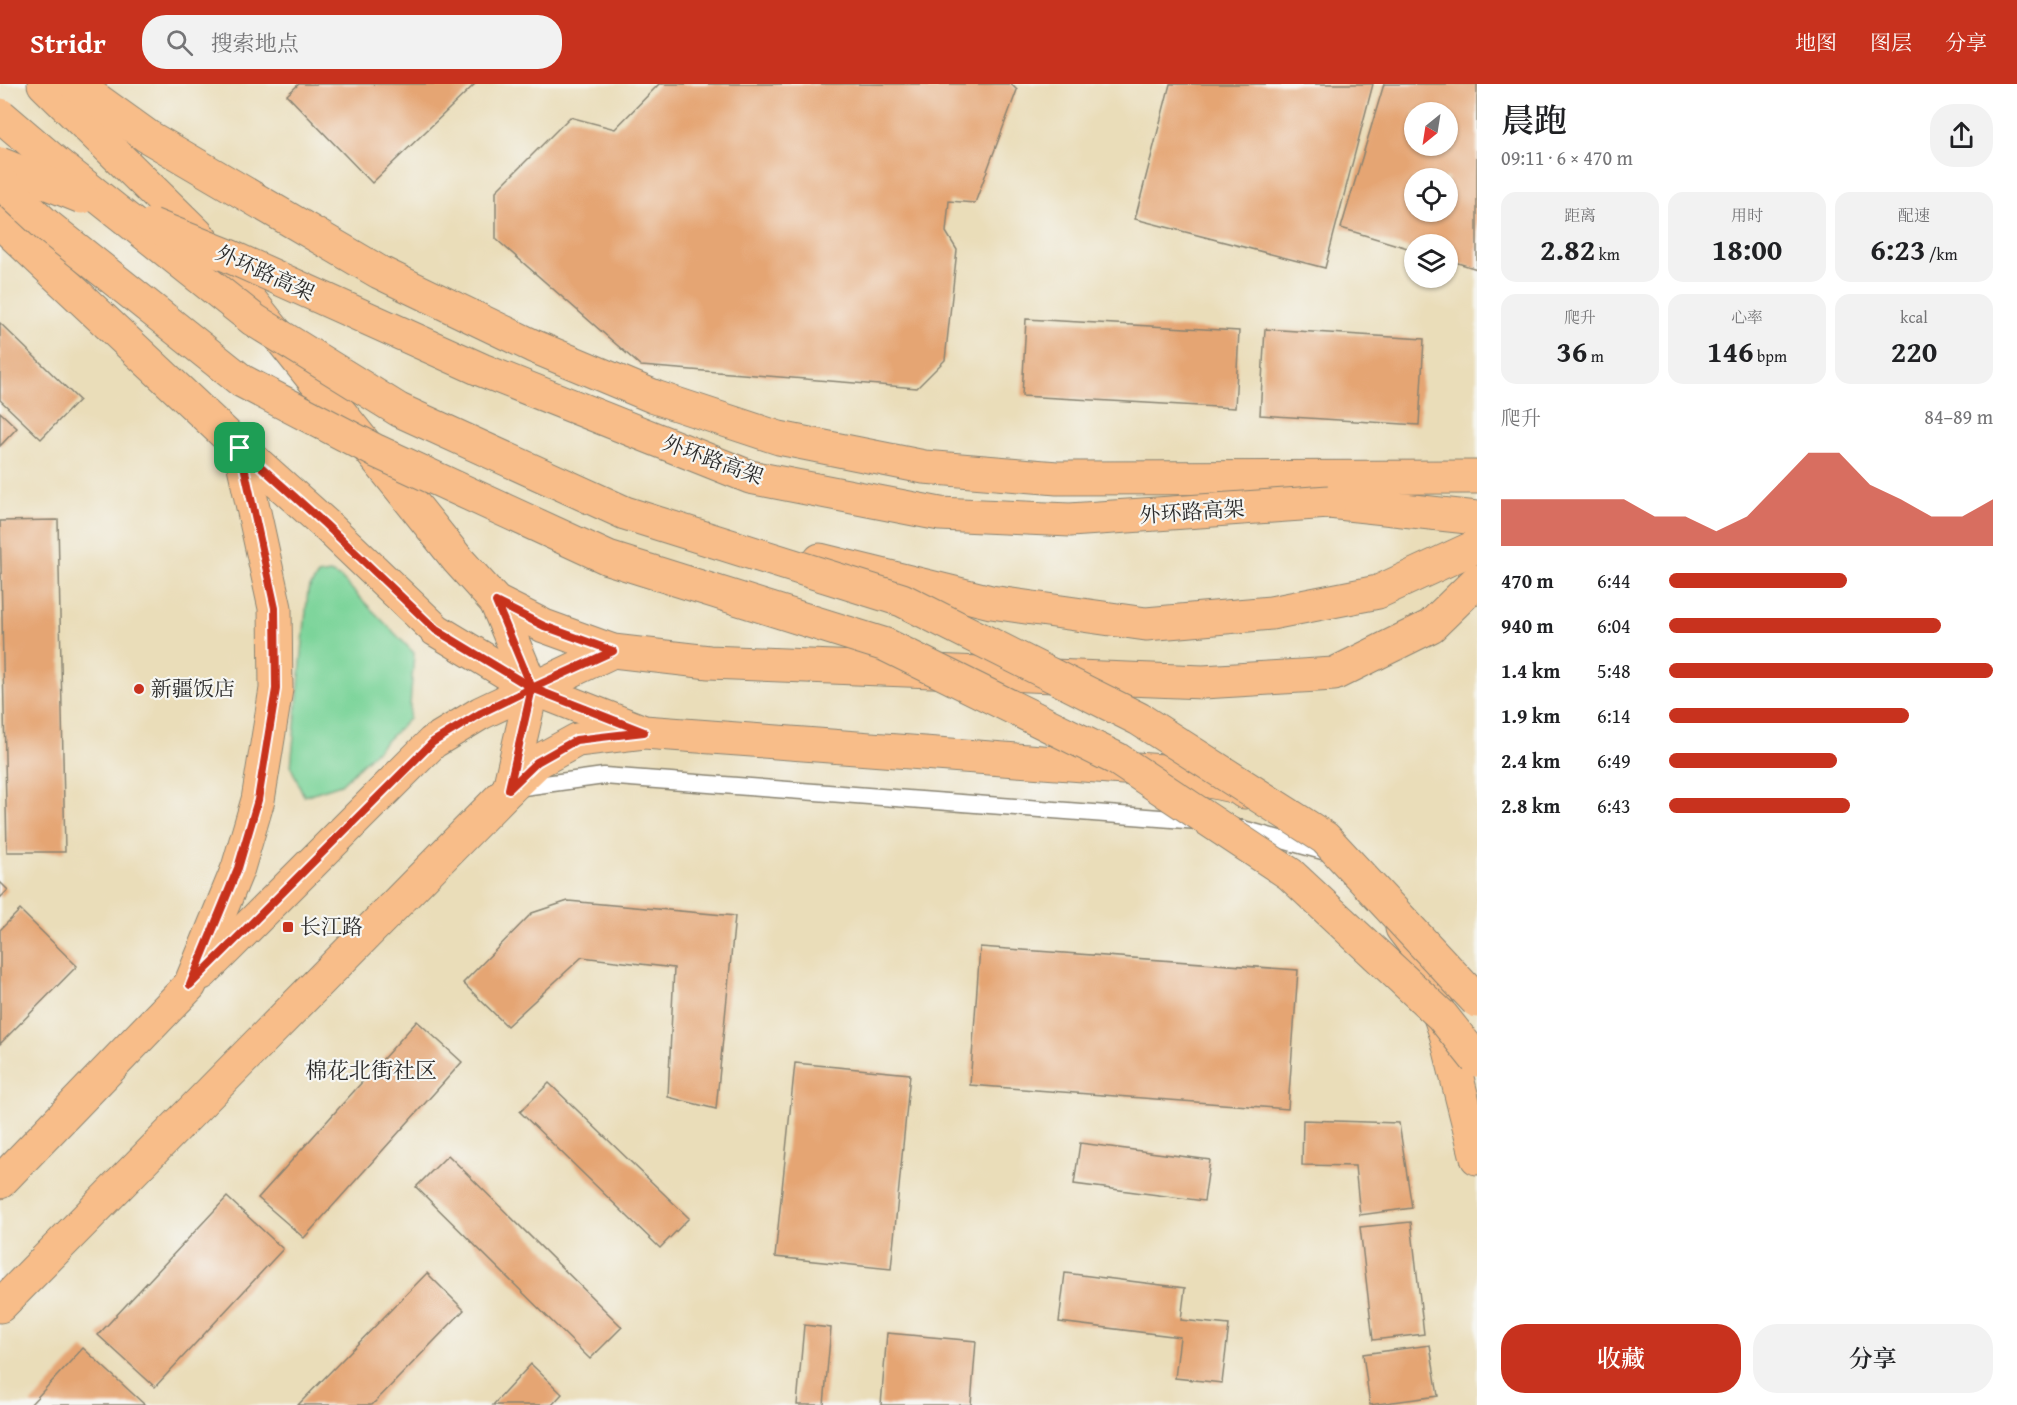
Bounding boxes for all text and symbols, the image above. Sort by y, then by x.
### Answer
search box [142,15,562,69]
text: Stridr [30,22,106,63]
icon: search [163,26,196,59]
text: 搜索地点 [211,27,299,59]
text: 地图 [1795,27,1837,58]
text: 图层 [1870,27,1912,58]
text: 分享 [1945,27,1987,58]
text: 晨跑 [1501,96,1567,144]
north arrow [1404,102,1458,156]
map controls [1404,102,1458,288]
button: share [1930,104,1993,167]
text: 09:11 · 6 × 470 m [1501,143,1633,172]
button: locate [1404,168,1458,222]
text: 距离 [1564,203,1596,227]
text: 用时 [1731,203,1763,227]
text: 配速 [1898,203,1930,227]
text: 2.82 [1540,227,1595,271]
text: 18:00 [1712,227,1782,271]
text: 6:23 [1870,227,1925,271]
button: layers [1404,234,1458,288]
street label: 外环路高架 [211,237,319,308]
text: km [1595,242,1620,266]
text: /km [1925,242,1958,266]
text: 爬升 [1564,305,1596,329]
text: 心率 [1731,305,1763,329]
text: kcal [1900,305,1928,329]
text: 36 [1556,329,1587,373]
text: 146 [1707,329,1754,373]
text: 220 [1891,329,1937,373]
text: m [1587,344,1604,368]
text: bpm [1754,344,1787,368]
text: 84–89 m [1924,402,1993,431]
text: 爬升 [1501,403,1541,432]
pin [214,422,265,473]
street label: 外环路高架 [659,427,768,492]
icon: arrive [223,431,256,464]
street label: 外环路高架 [1139,492,1245,531]
text: 470 m [1501,566,1554,595]
text: 6:44 [1597,566,1631,595]
text: 940 m [1501,611,1554,640]
text: 6:04 [1597,611,1631,640]
text: 1.4 km [1501,656,1560,685]
text: 5:48 [1597,656,1631,685]
place label: 新疆饭店 [151,673,235,704]
marker: 新疆饭店 [132,682,146,696]
text: 1.9 km [1501,701,1560,730]
text: 6:14 [1597,701,1631,730]
text: 2.4 km [1501,746,1560,775]
text: 6:49 [1597,746,1631,775]
text: 2.8 km [1501,791,1560,820]
text: 6:43 [1597,791,1631,820]
place label: 长江路 [300,911,363,942]
marker: 长江路 [281,920,295,934]
district label: 棉花北街社区 [305,1054,437,1086]
button: 收藏 [1501,1324,1741,1393]
button: 分享 [1753,1324,1993,1393]

